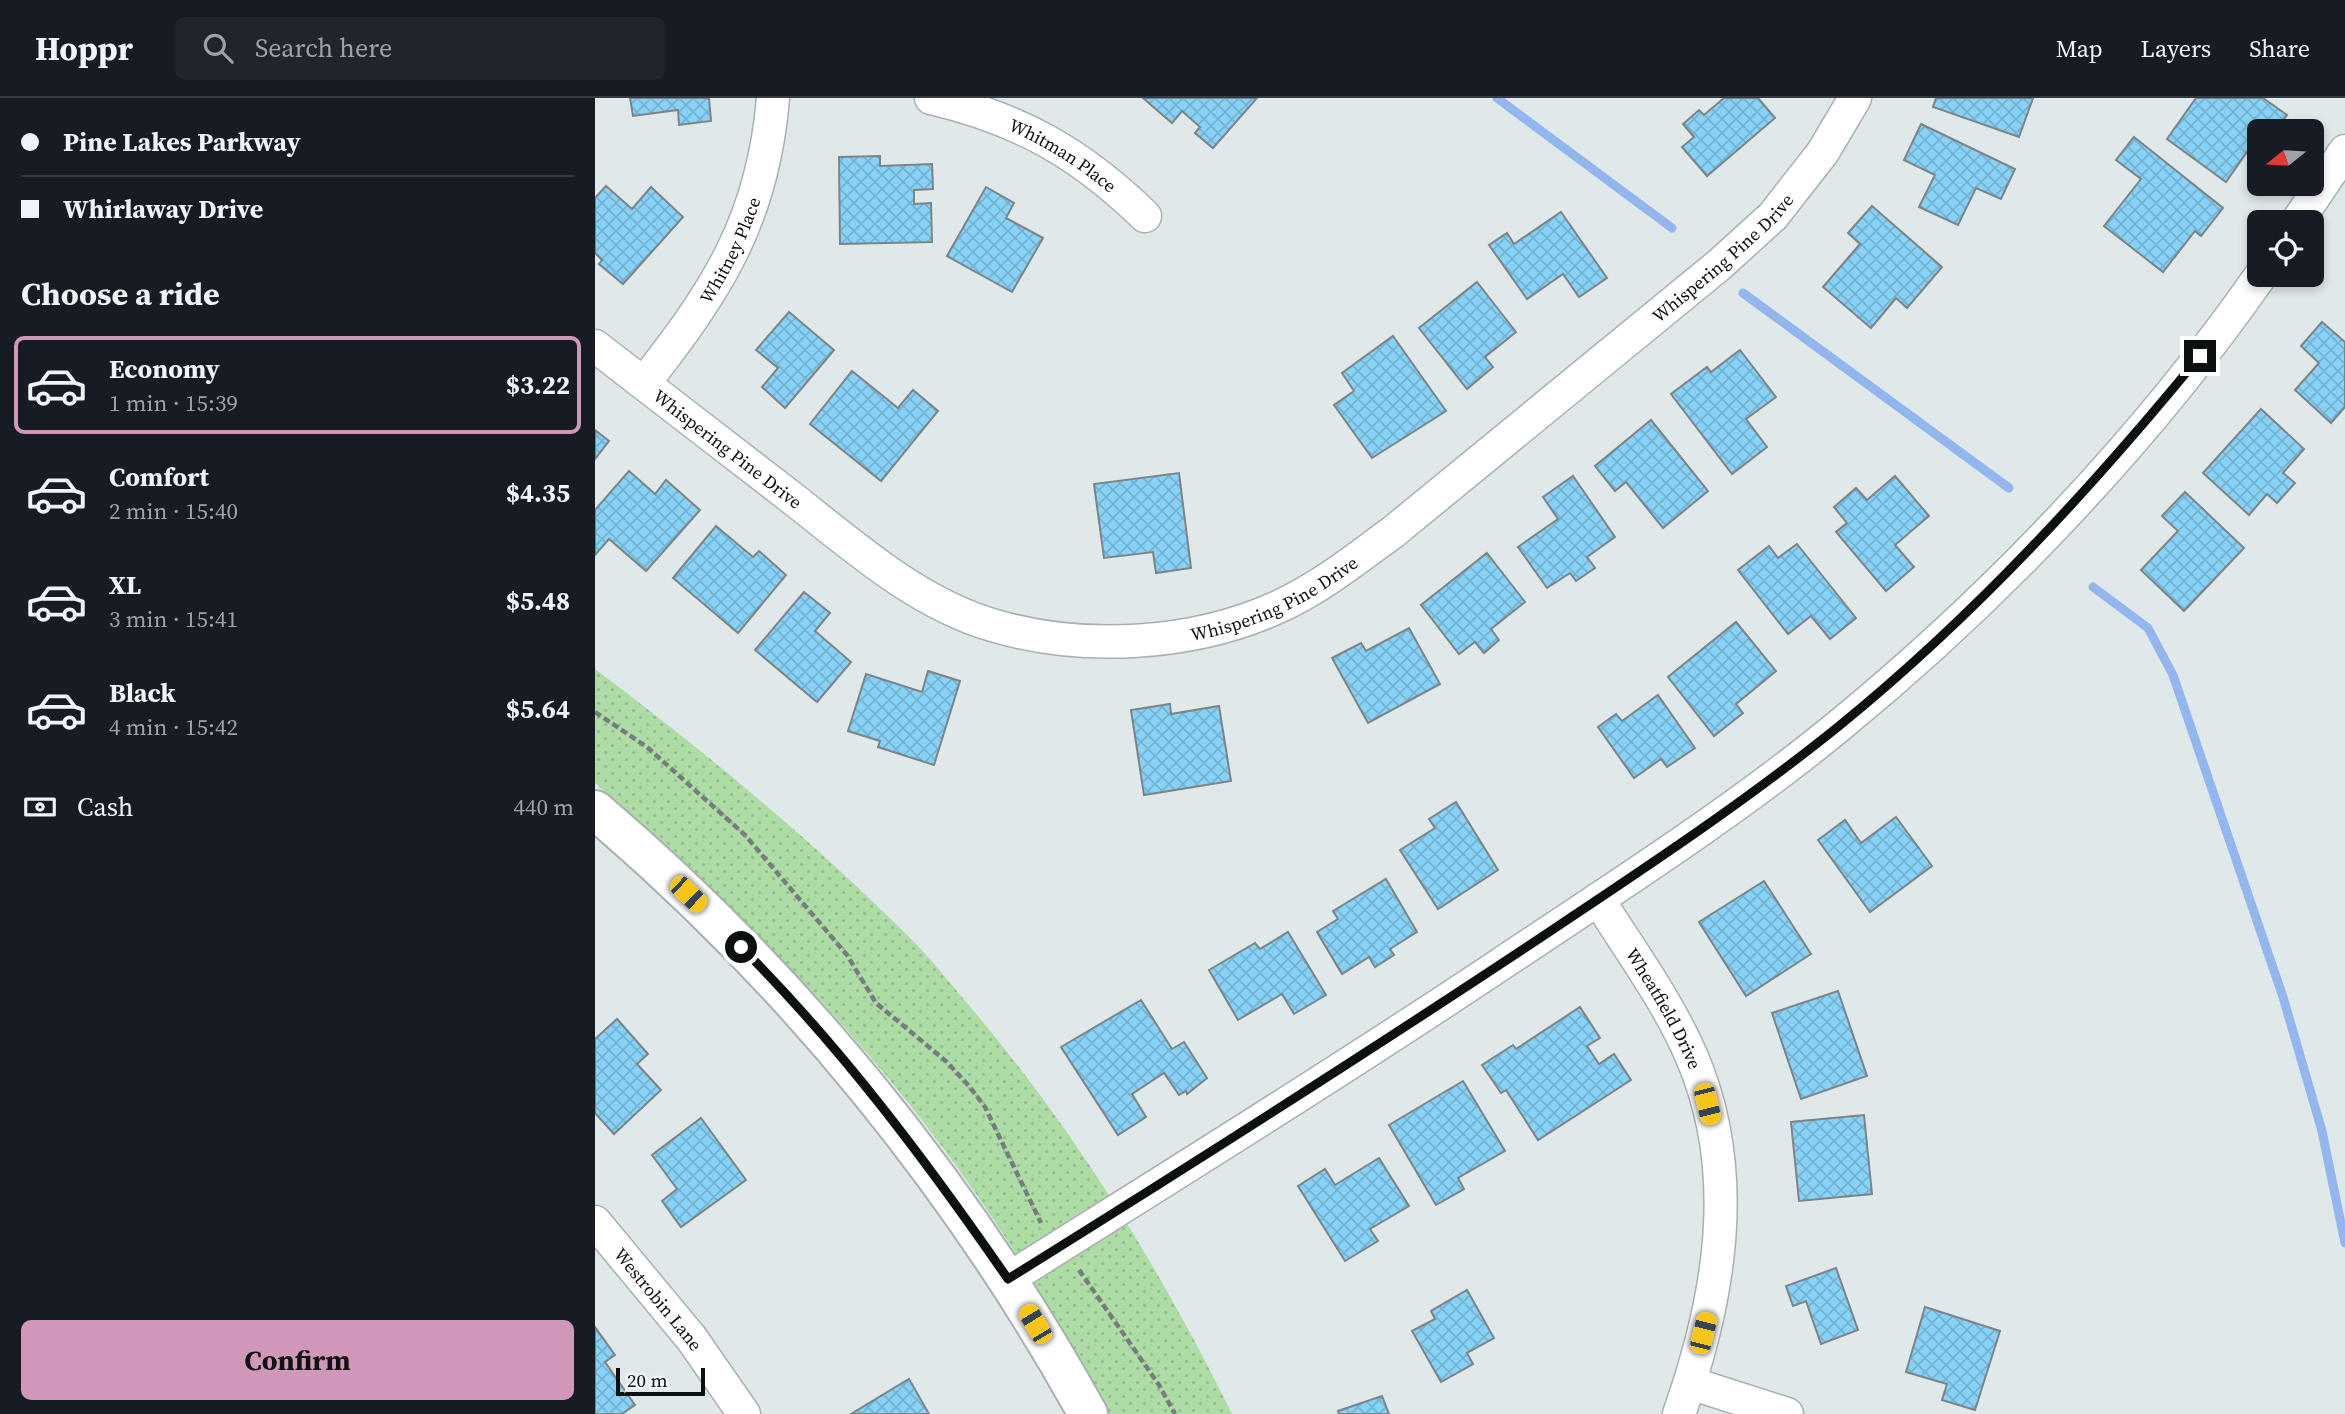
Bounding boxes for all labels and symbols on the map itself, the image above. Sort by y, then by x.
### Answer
street label: Whitman Place [1005,112,1122,198]
north arrow [2247,119,2324,196]
street label: Whispering Pine Drive [1646,188,1799,328]
street label: Whitney Place [693,194,766,308]
route end [2184,340,2216,372]
street label: Whispering Pine Drive [648,383,808,514]
street label: Whispering Pine Drive [1188,550,1362,646]
car [666,872,711,916]
route start [725,931,757,963]
street label: Wheatfield Drive [1620,943,1708,1073]
car [1692,1081,1723,1127]
street label: Westrobin Lane [609,1242,709,1356]
car [1016,1301,1055,1347]
car [1688,1310,1719,1356]
scale bar [616,1365,705,1397]

